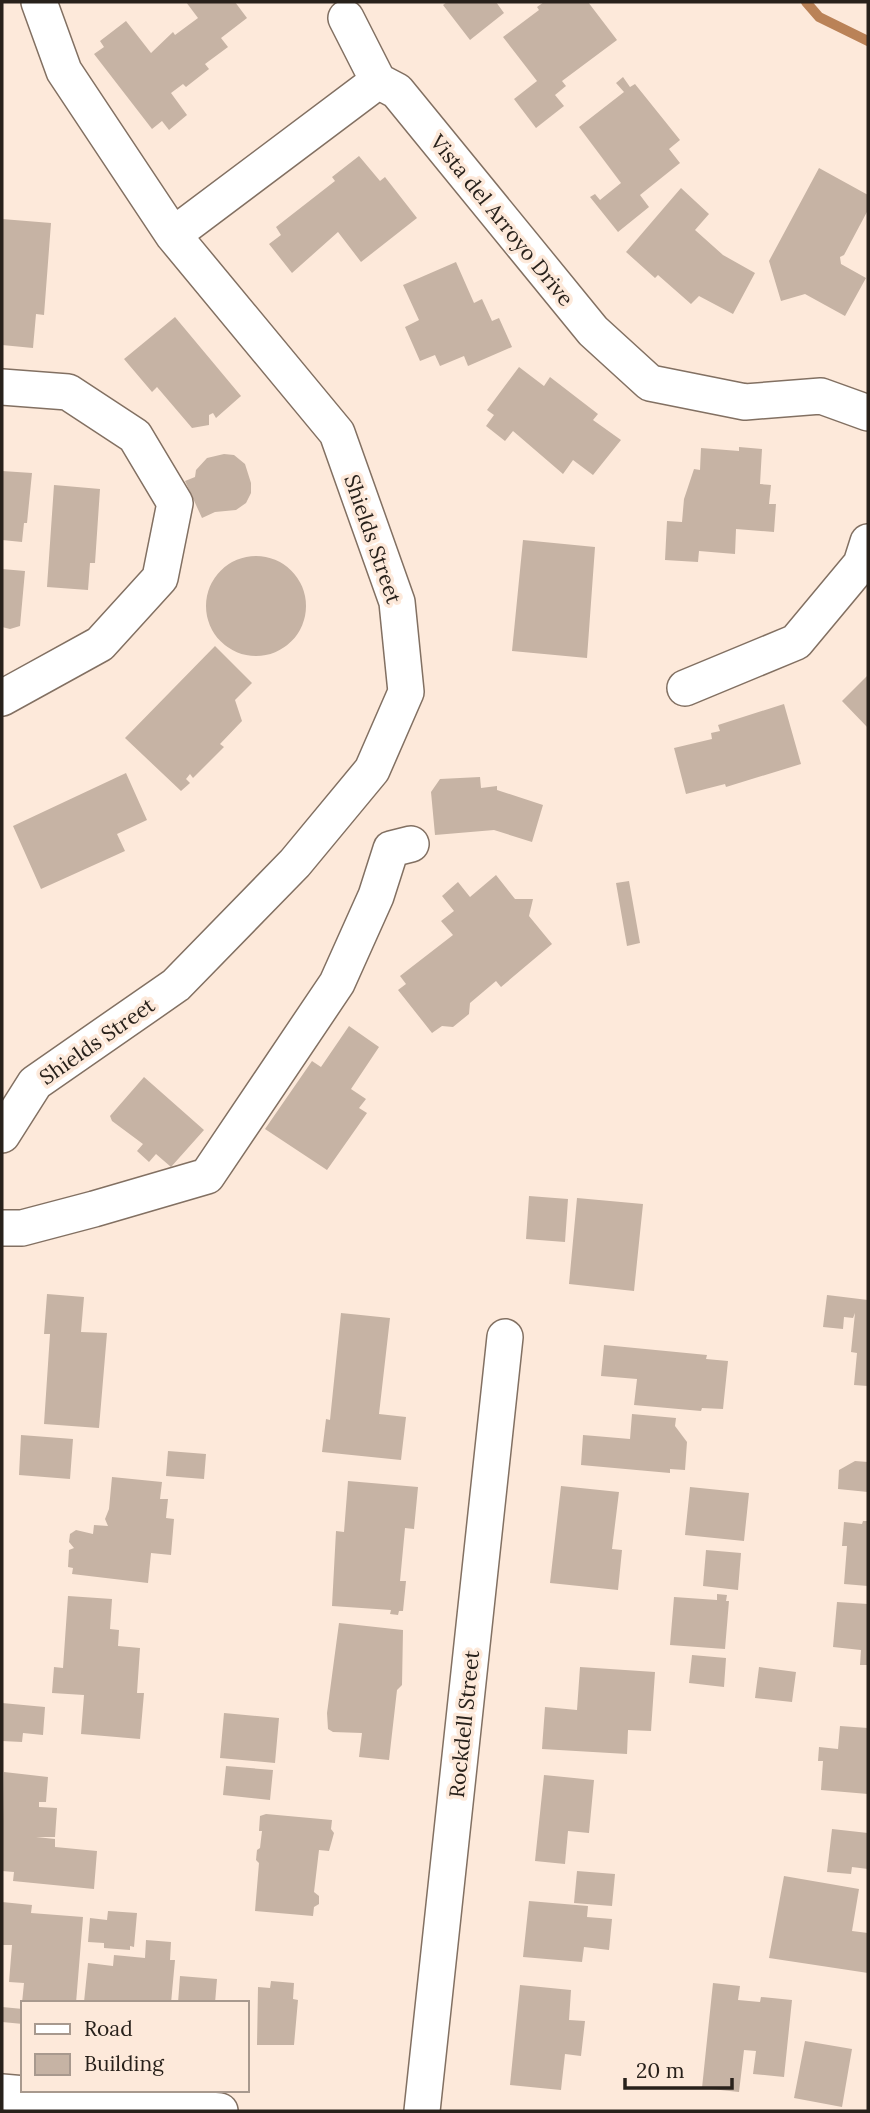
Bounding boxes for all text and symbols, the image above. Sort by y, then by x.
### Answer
street label: Vista del Arroyo Drive [424,128,580,311]
street label: Shields Street [338,471,408,608]
street label: Shields Street [34,991,161,1091]
street label: Rockdell Street [443,1648,485,1799]
legend [21,2001,248,2092]
text: Road [84,2015,133,2042]
scale bar [625,2046,732,2090]
text: Building [84,2050,164,2077]
text: 20 m [636,2057,685,2084]

